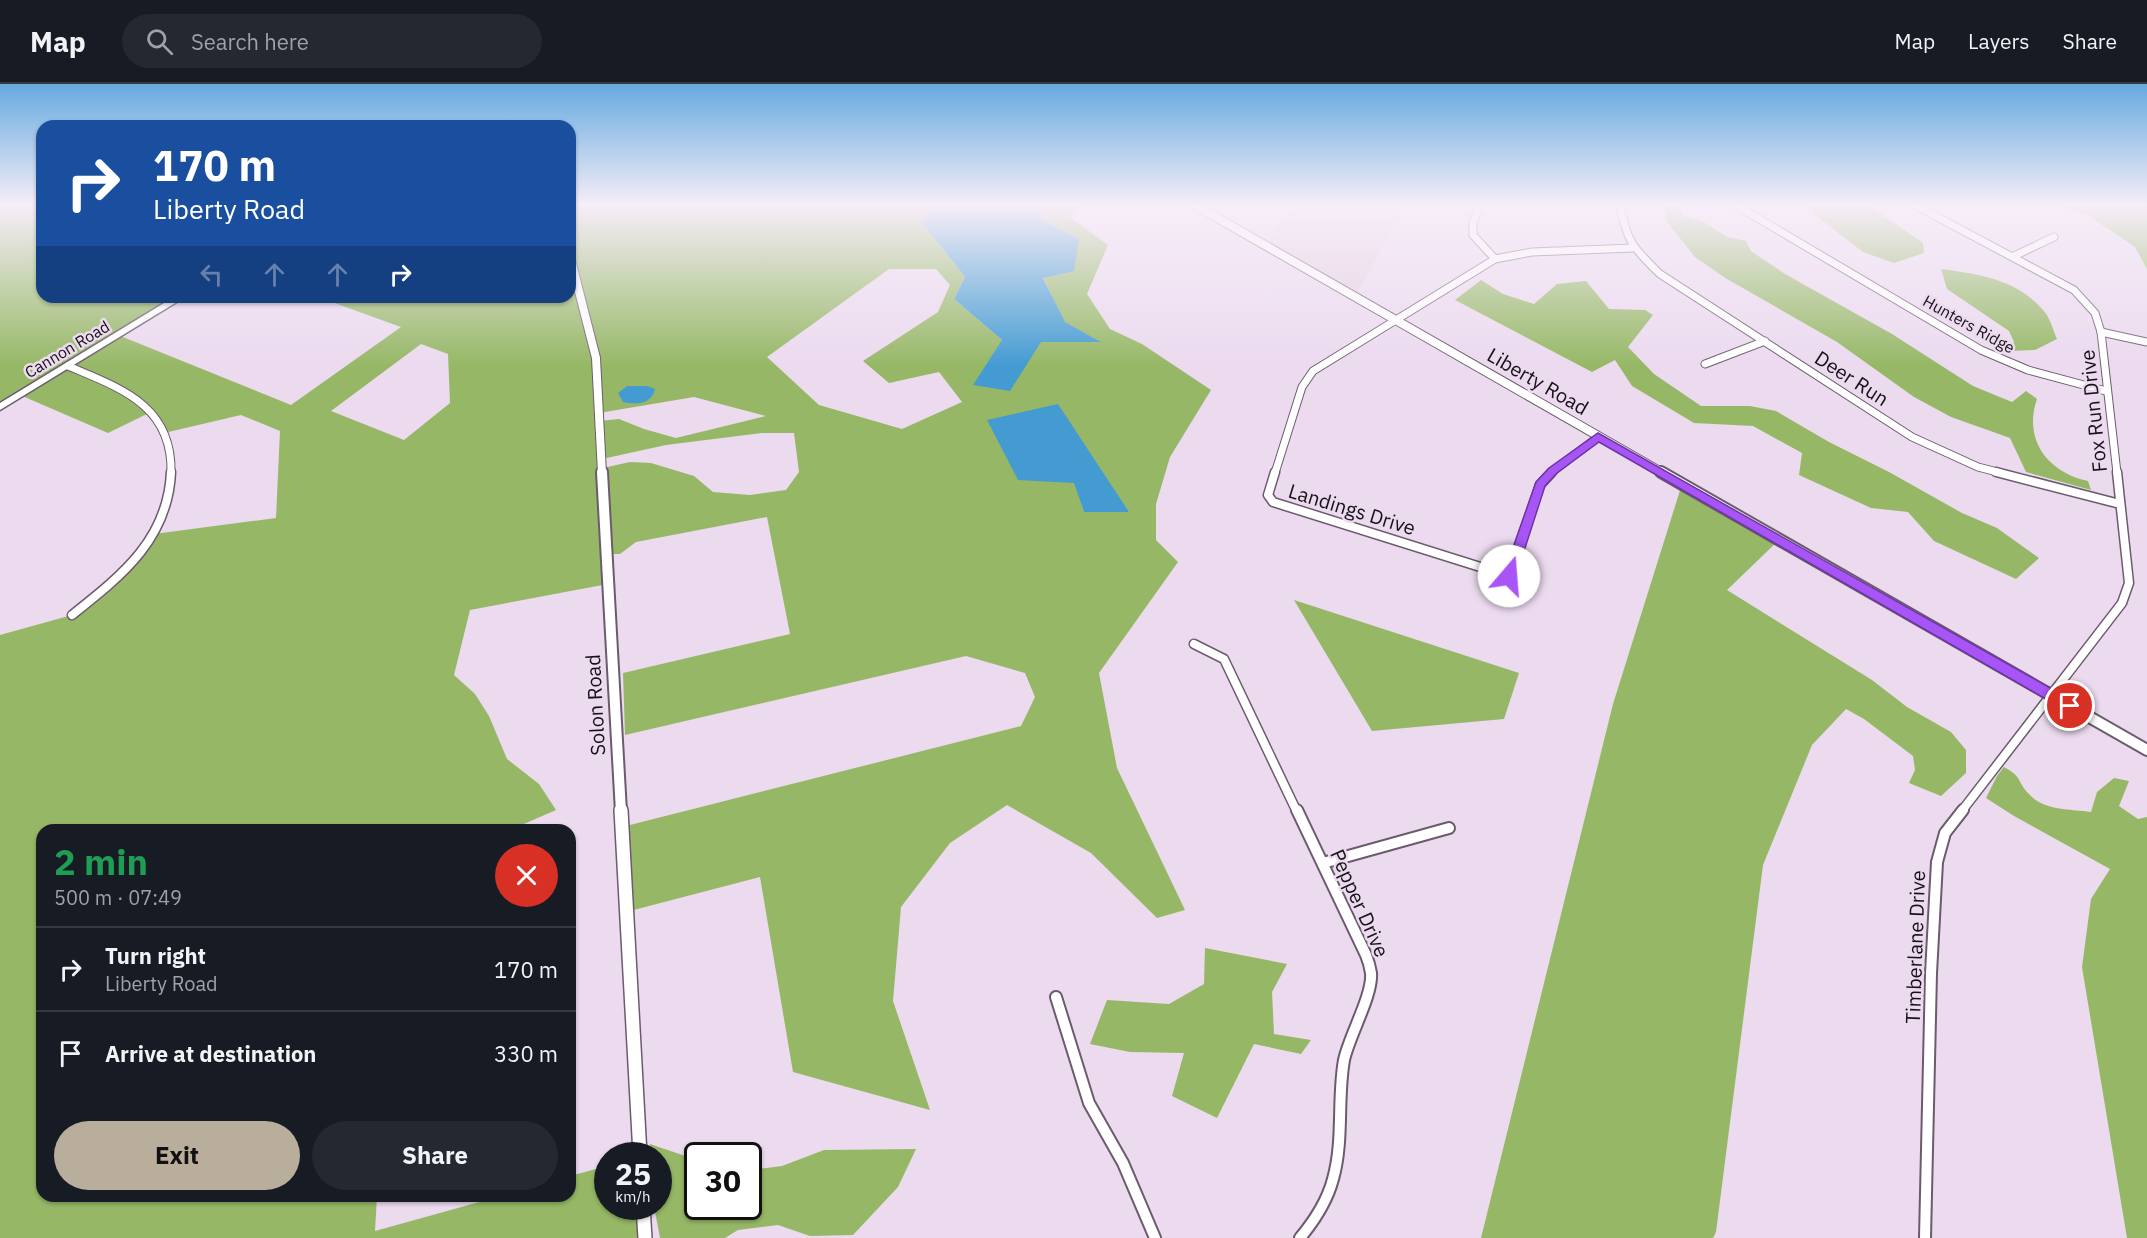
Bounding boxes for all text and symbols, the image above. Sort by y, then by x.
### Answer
search box [122,14,542,68]
text: Map [30,23,86,60]
icon: search [143,25,176,58]
text: Search here [191,27,309,56]
text: Map [1895,27,1935,55]
text: Layers [1968,27,2030,55]
text: Share [2063,27,2117,55]
text: 170 m [153,138,276,193]
icon: right [54,144,132,222]
text: Liberty Road [153,191,305,226]
icon: left [195,258,228,291]
icon: ahead [258,258,291,291]
icon: ahead [321,258,354,291]
icon: right [384,258,417,291]
street label: Hunters Ridge [1920,291,2019,358]
street label: Cannon Road [21,316,113,382]
street label: Liberty Road [1482,341,1594,421]
street label: Deer Run [1810,344,1894,412]
street label: Fox Run Drive [2073,348,2113,474]
street label: Landings Drive [1285,477,1419,541]
position arrow [1477,544,1541,608]
street label: Solon Road [579,654,611,756]
pin [2044,680,2095,731]
icon: arrive [2053,689,2086,722]
text: 2 min [54,838,148,885]
button: close [495,844,558,907]
street label: Pepper Drive [1324,845,1396,961]
street label: Timberlane Drive [1899,870,1931,1024]
text: 500 m · 07:49 [54,884,182,911]
text: Turn right [105,941,206,970]
icon: right [54,953,87,986]
text: 170 m [494,955,558,984]
text: Liberty Road [105,970,218,997]
icon: arrive [54,1037,87,1070]
text: Arrive at destination [105,1039,316,1068]
text: 330 m [494,1039,558,1068]
button: Exit [54,1121,300,1190]
button: Share [312,1121,558,1190]
speed limit sign: 30 [684,1142,762,1220]
text: 25 [615,1154,651,1193]
text: km/h [615,1187,651,1206]

